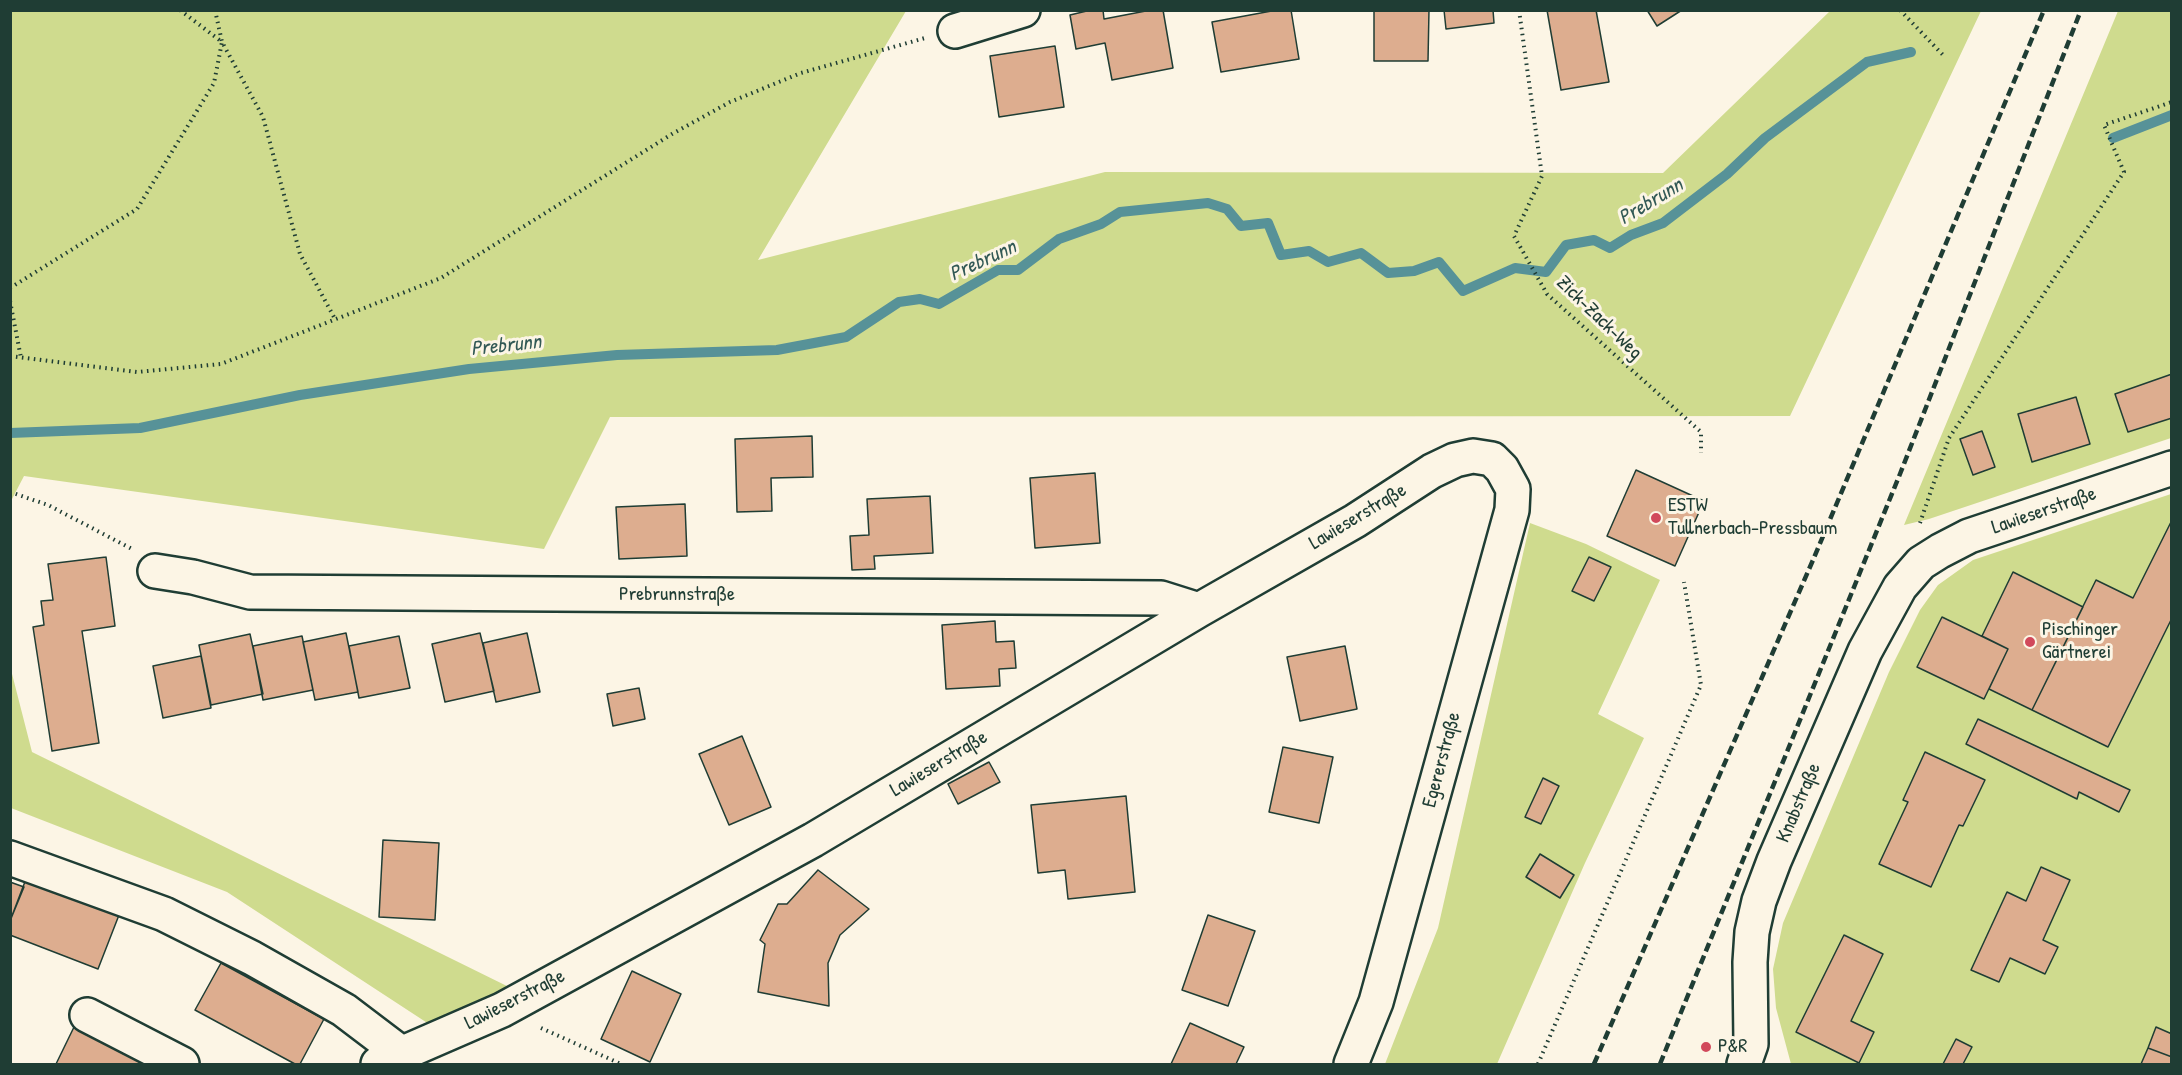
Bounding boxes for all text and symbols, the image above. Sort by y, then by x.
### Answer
water label: Prebrunn [1614,173,1688,231]
water label: Prebrunn [946,235,1020,287]
street label: Zick-Zack-Weg [1551,271,1647,365]
water label: Prebrunn [470,330,542,362]
street label: Lawieserstraße [1305,479,1411,555]
street label: Lawieserstraße [1989,482,2099,540]
place label: ESTW Tullnerbach-Pressbaum [1668,494,1837,541]
marker: ESTW Tullnerbach-Pressbaum [1649,511,1663,525]
street label: Prebrunnstraße [619,583,735,607]
place label: Pischinger Gärtnerei [2042,618,2118,665]
marker: Pischinger Gärtnerei [2023,635,2037,649]
street label: Egererstraße [1418,710,1466,810]
street label: Lawieserstraße [886,726,992,802]
street label: Knabstraße [1771,760,1827,846]
street label: Lawieserstraße [461,965,569,1035]
place label: P&R [1718,1035,1747,1059]
marker: P&R [1699,1040,1713,1054]

